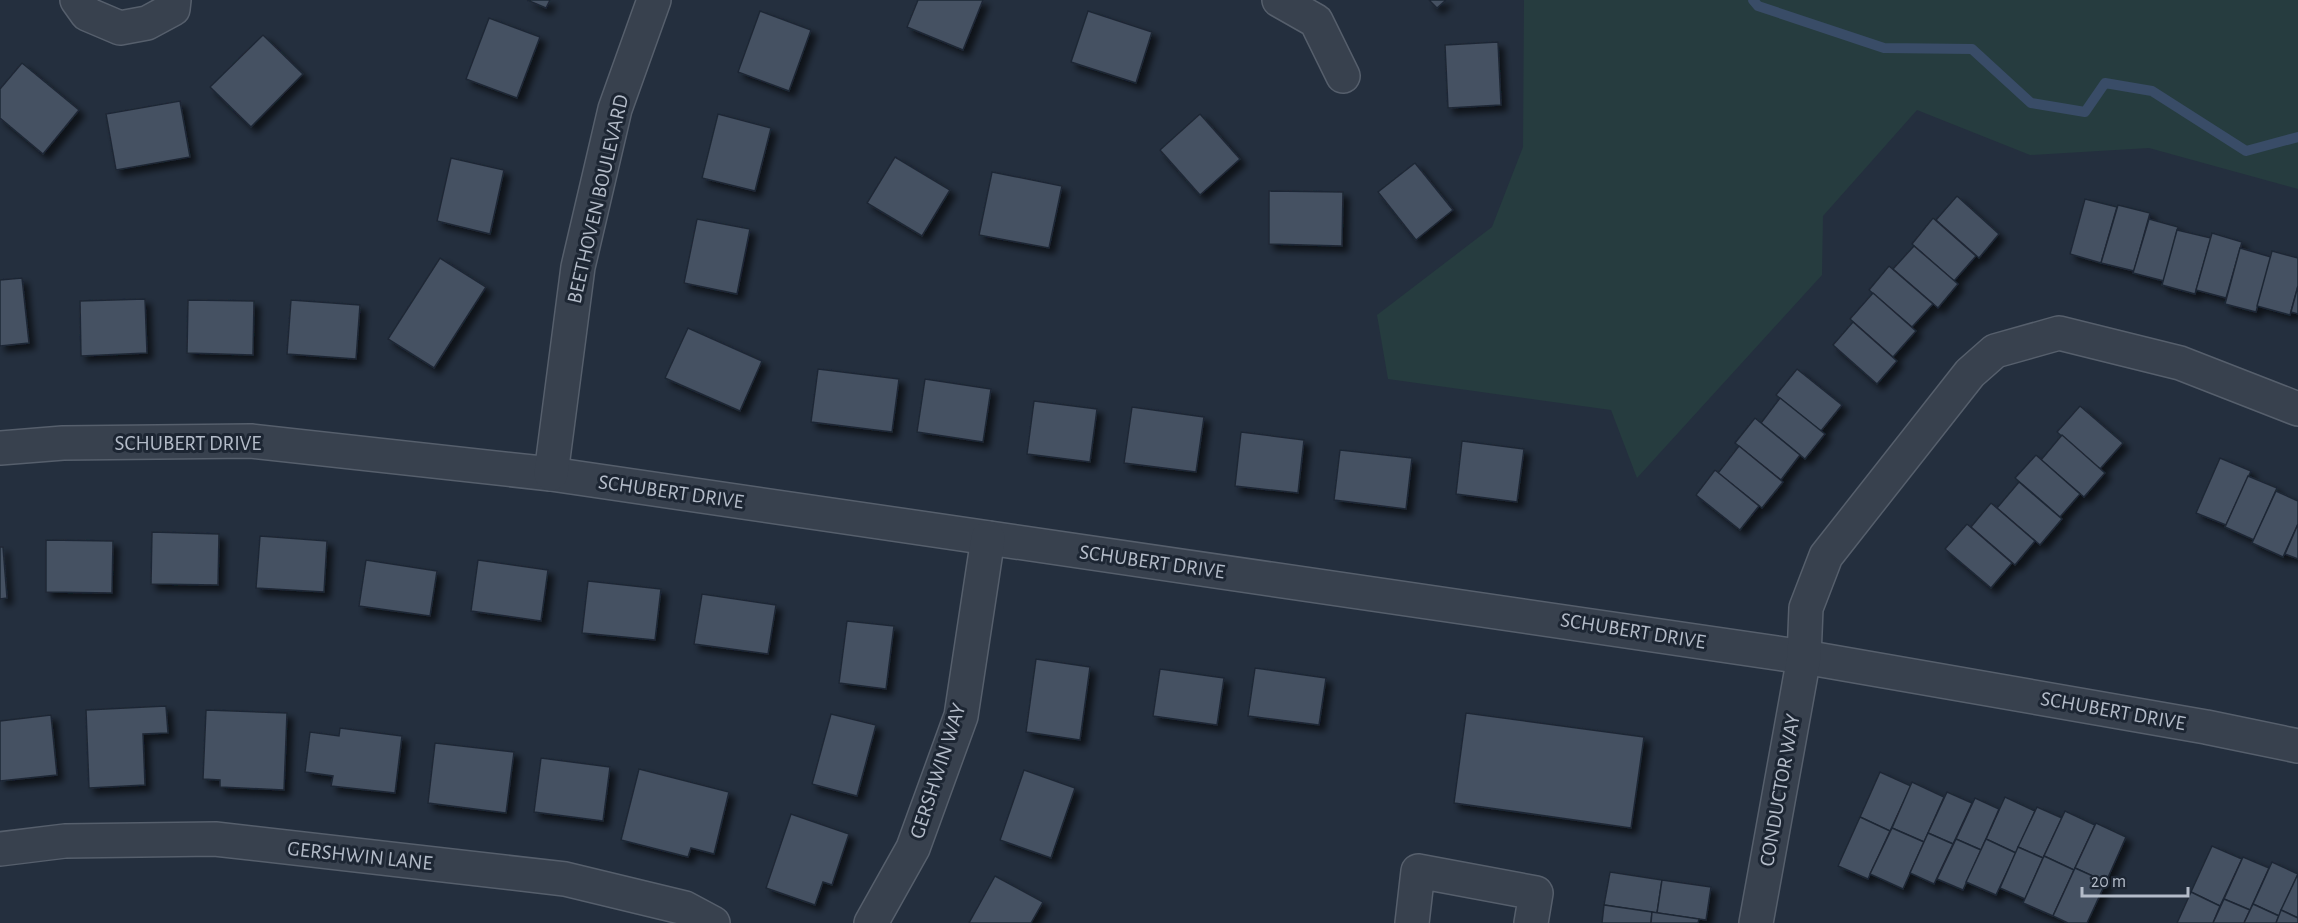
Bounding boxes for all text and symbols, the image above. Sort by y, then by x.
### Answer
street label: BEETHOVEN BOULEVARD [564,92,632,306]
street label: SCHUBERT DRIVE [115,433,261,454]
street label: SCHUBERT DRIVE [597,471,745,513]
street label: SCHUBERT DRIVE [1078,541,1226,583]
street label: SCHUBERT DRIVE [1559,609,1707,653]
street label: SCHUBERT DRIVE [2039,688,2187,734]
street label: GERSHWIN WAY [906,701,970,841]
street label: CONDUCTOR WAY [1756,712,1804,868]
street label: GERSHWIN LANE [286,838,434,874]
scale bar [2082,860,2188,898]
text: 20 m [2091,873,2126,891]

